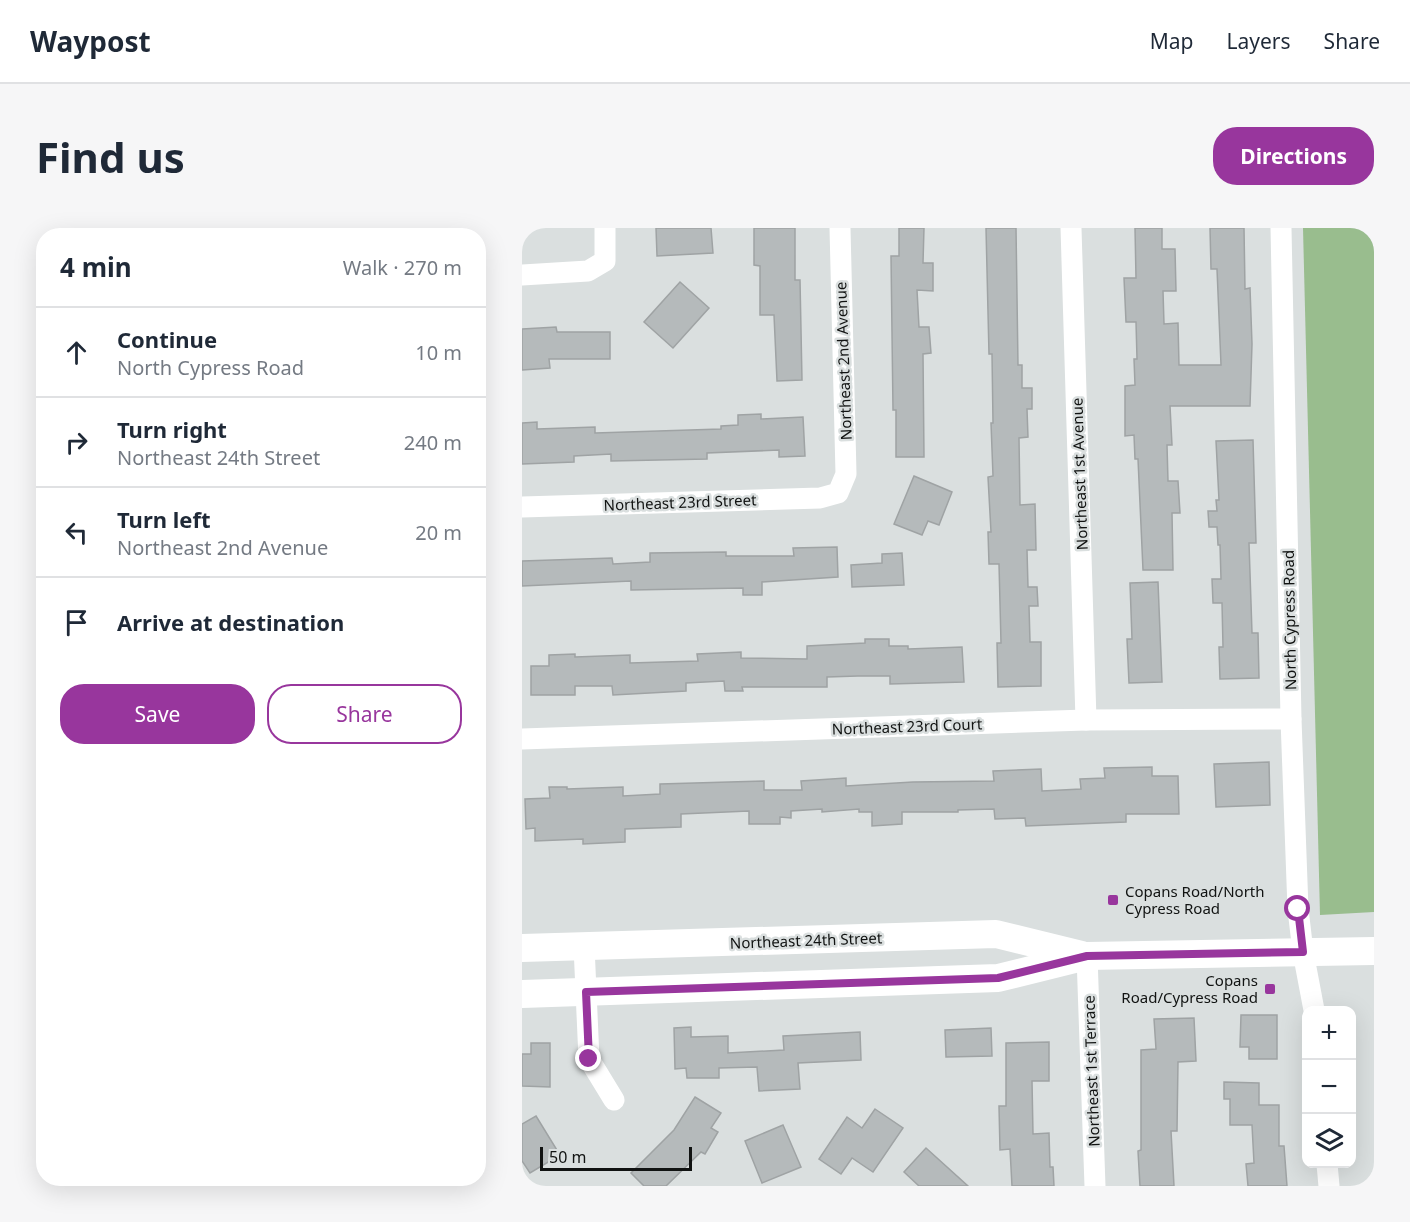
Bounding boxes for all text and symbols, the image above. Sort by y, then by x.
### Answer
text: Waypost [30,22,151,60]
text: Map [1150,27,1194,55]
text: Layers [1227,27,1291,55]
text: Share [1324,27,1380,55]
button: Directions [1213,127,1374,185]
text: Find us [36,128,185,185]
text: 4 min [60,249,132,285]
text: Walk · 270 m [343,254,462,281]
street label: Northeast 2nd Avenue [830,282,856,440]
text: Continue [117,324,217,354]
icon: ahead [60,336,93,369]
text: 10 m [415,339,462,366]
text: North Cypress Road [117,354,304,381]
street label: Northeast 1st Avenue [1066,397,1092,551]
text: Turn right [117,414,227,444]
icon: right [60,426,93,459]
text: 240 m [404,429,462,456]
text: Northeast 24th Street [117,444,320,471]
street label: Northeast 23rd Street [603,489,757,515]
text: Turn left [117,504,211,534]
icon: left [60,516,93,549]
text: 20 m [415,519,462,546]
text: Northeast 2nd Avenue [117,534,328,561]
street label: North Cypress Road [1278,550,1300,690]
icon: arrive [60,606,93,639]
text: Arrive at destination [117,607,344,637]
button: Save [60,684,255,744]
button: Share [267,684,462,744]
street label: Northeast 23rd Court [832,713,983,739]
place label: Copans Road/North Cypress Road [1125,881,1265,918]
marker: Copans Road/North Cypress Road [1106,893,1120,907]
route start [1284,895,1310,921]
street label: Northeast 24th Street [730,927,883,953]
place label: Copans Road/Cypress Road [1121,970,1258,1007]
marker: Copans Road/Cypress Road [1263,982,1277,996]
street label: Northeast 1st Terrace [1078,995,1104,1147]
map controls [1302,1006,1356,1168]
button: + [1302,1006,1356,1060]
route end [575,1045,601,1071]
button: − [1302,1060,1356,1114]
button: layers [1302,1114,1356,1168]
scale bar [540,1144,692,1172]
text: 50 m [549,1146,586,1168]

